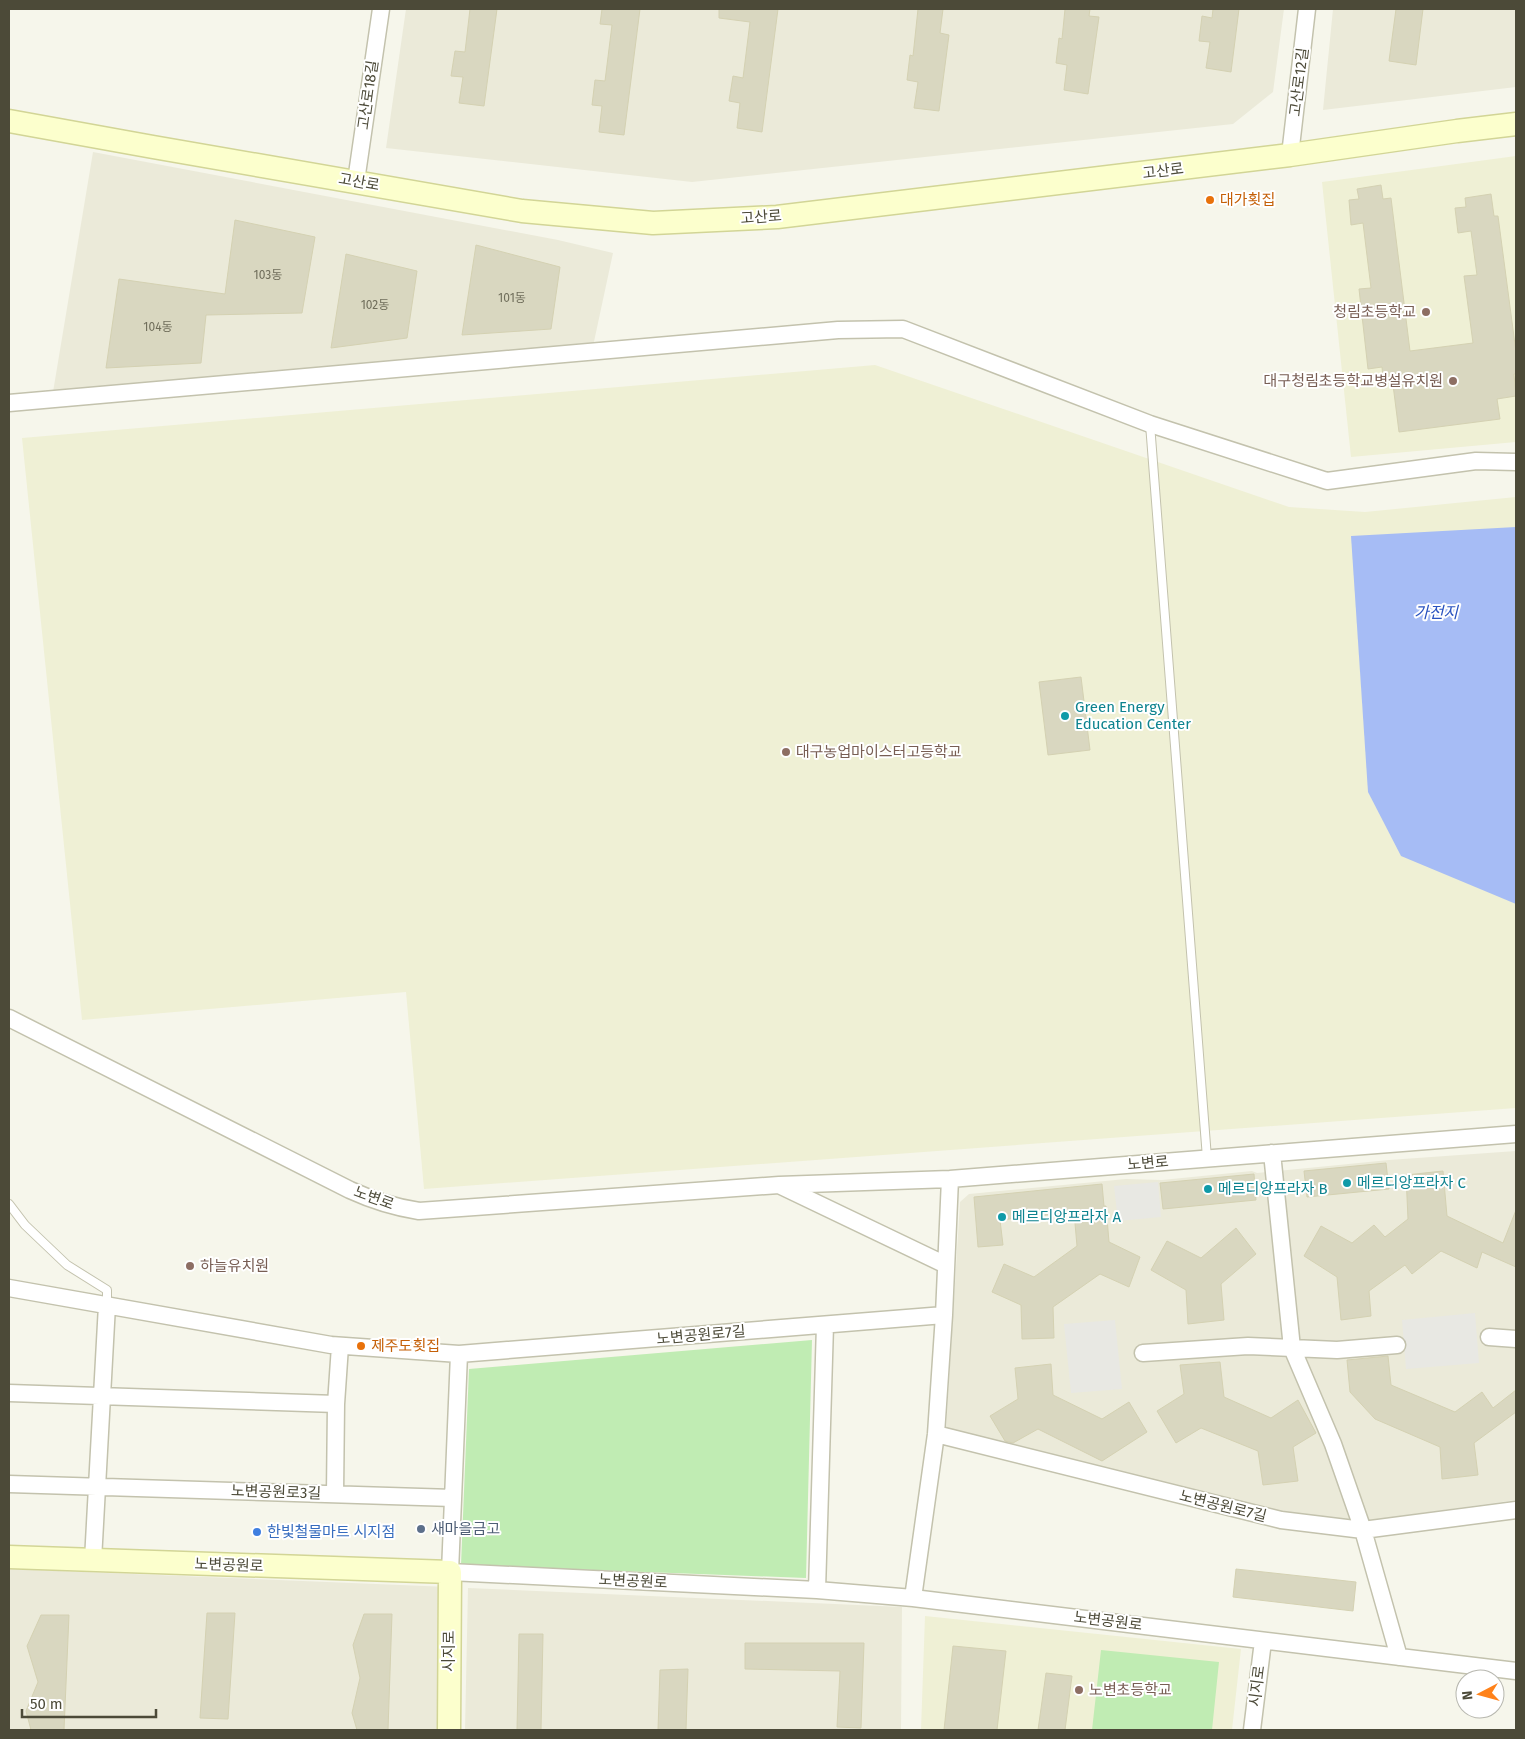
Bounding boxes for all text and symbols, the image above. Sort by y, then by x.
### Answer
street label: 고산로12길 [1286,47,1312,117]
street label: 고산로18길 [354,59,382,131]
street label: 고산로 [1141,160,1185,182]
street label: 고산로 [337,170,381,194]
place label: 대가횟집 [1220,191,1275,209]
marker: 대가횟집 [1204,194,1216,206]
street label: 고산로 [740,207,782,227]
house number: 103동 [254,268,282,282]
house number: 101동 [498,291,526,305]
house number: 102동 [361,298,389,312]
place label: 청림초등학교 [1333,303,1416,321]
marker: 청림초등학교 [1420,306,1432,318]
house number: 104동 [143,320,173,334]
place label: 대구청림초등학교병설유치원 [1264,372,1443,390]
marker: 대구청림초등학교병설유치원 [1447,375,1459,387]
water label: 가전지 [1414,603,1459,622]
place label: Green Energy Education Center [1075,698,1191,733]
marker: Green Energy Education Center [1059,710,1071,722]
place label: 대구농업마이스터고등학교 [796,743,962,761]
marker: 대구농업마이스터고등학교 [780,746,792,758]
street label: 노변로 [1127,1152,1169,1174]
place label: 메르디앙프라자 C [1357,1174,1467,1192]
marker: 메르디앙프라자 C [1341,1177,1353,1189]
place label: 메르디앙프라자 B [1218,1180,1328,1198]
street label: 노변로 [351,1182,397,1214]
marker: 메르디앙프라자 B [1202,1183,1214,1195]
place label: 메르디앙프라자 A [1012,1208,1122,1226]
marker: 메르디앙프라자 A [996,1211,1008,1223]
place label: 하늘유치원 [200,1257,269,1275]
marker: 하늘유치원 [184,1260,196,1272]
street label: 노변공원로7길 [656,1322,746,1348]
place label: 제주도횟집 [371,1337,440,1355]
marker: 제주도횟집 [355,1340,367,1352]
street label: 노변공원로3길 [231,1481,321,1503]
street label: 노변공원로7길 [1177,1486,1269,1526]
place label: 새마을금고 [431,1520,500,1538]
place label: 한빛철물마트 시지점 [267,1523,395,1541]
marker: 새마을금고 [415,1523,427,1535]
marker: 한빛철물마트 시지점 [251,1526,263,1538]
street label: 노변공원로 [194,1555,264,1575]
street label: 노변공원로 [598,1570,668,1592]
street label: 노변공원로 [1073,1608,1143,1634]
street label: 시지로 [440,1630,458,1672]
street label: 시지로 [1246,1664,1268,1708]
north arrow [1455,1669,1505,1719]
place label: 노변초등학교 [1089,1681,1172,1699]
marker: 노변초등학교 [1073,1684,1085,1696]
scale bar [22,1686,156,1718]
text: N [1459,1690,1477,1701]
text: 50 m [30,1695,63,1713]

